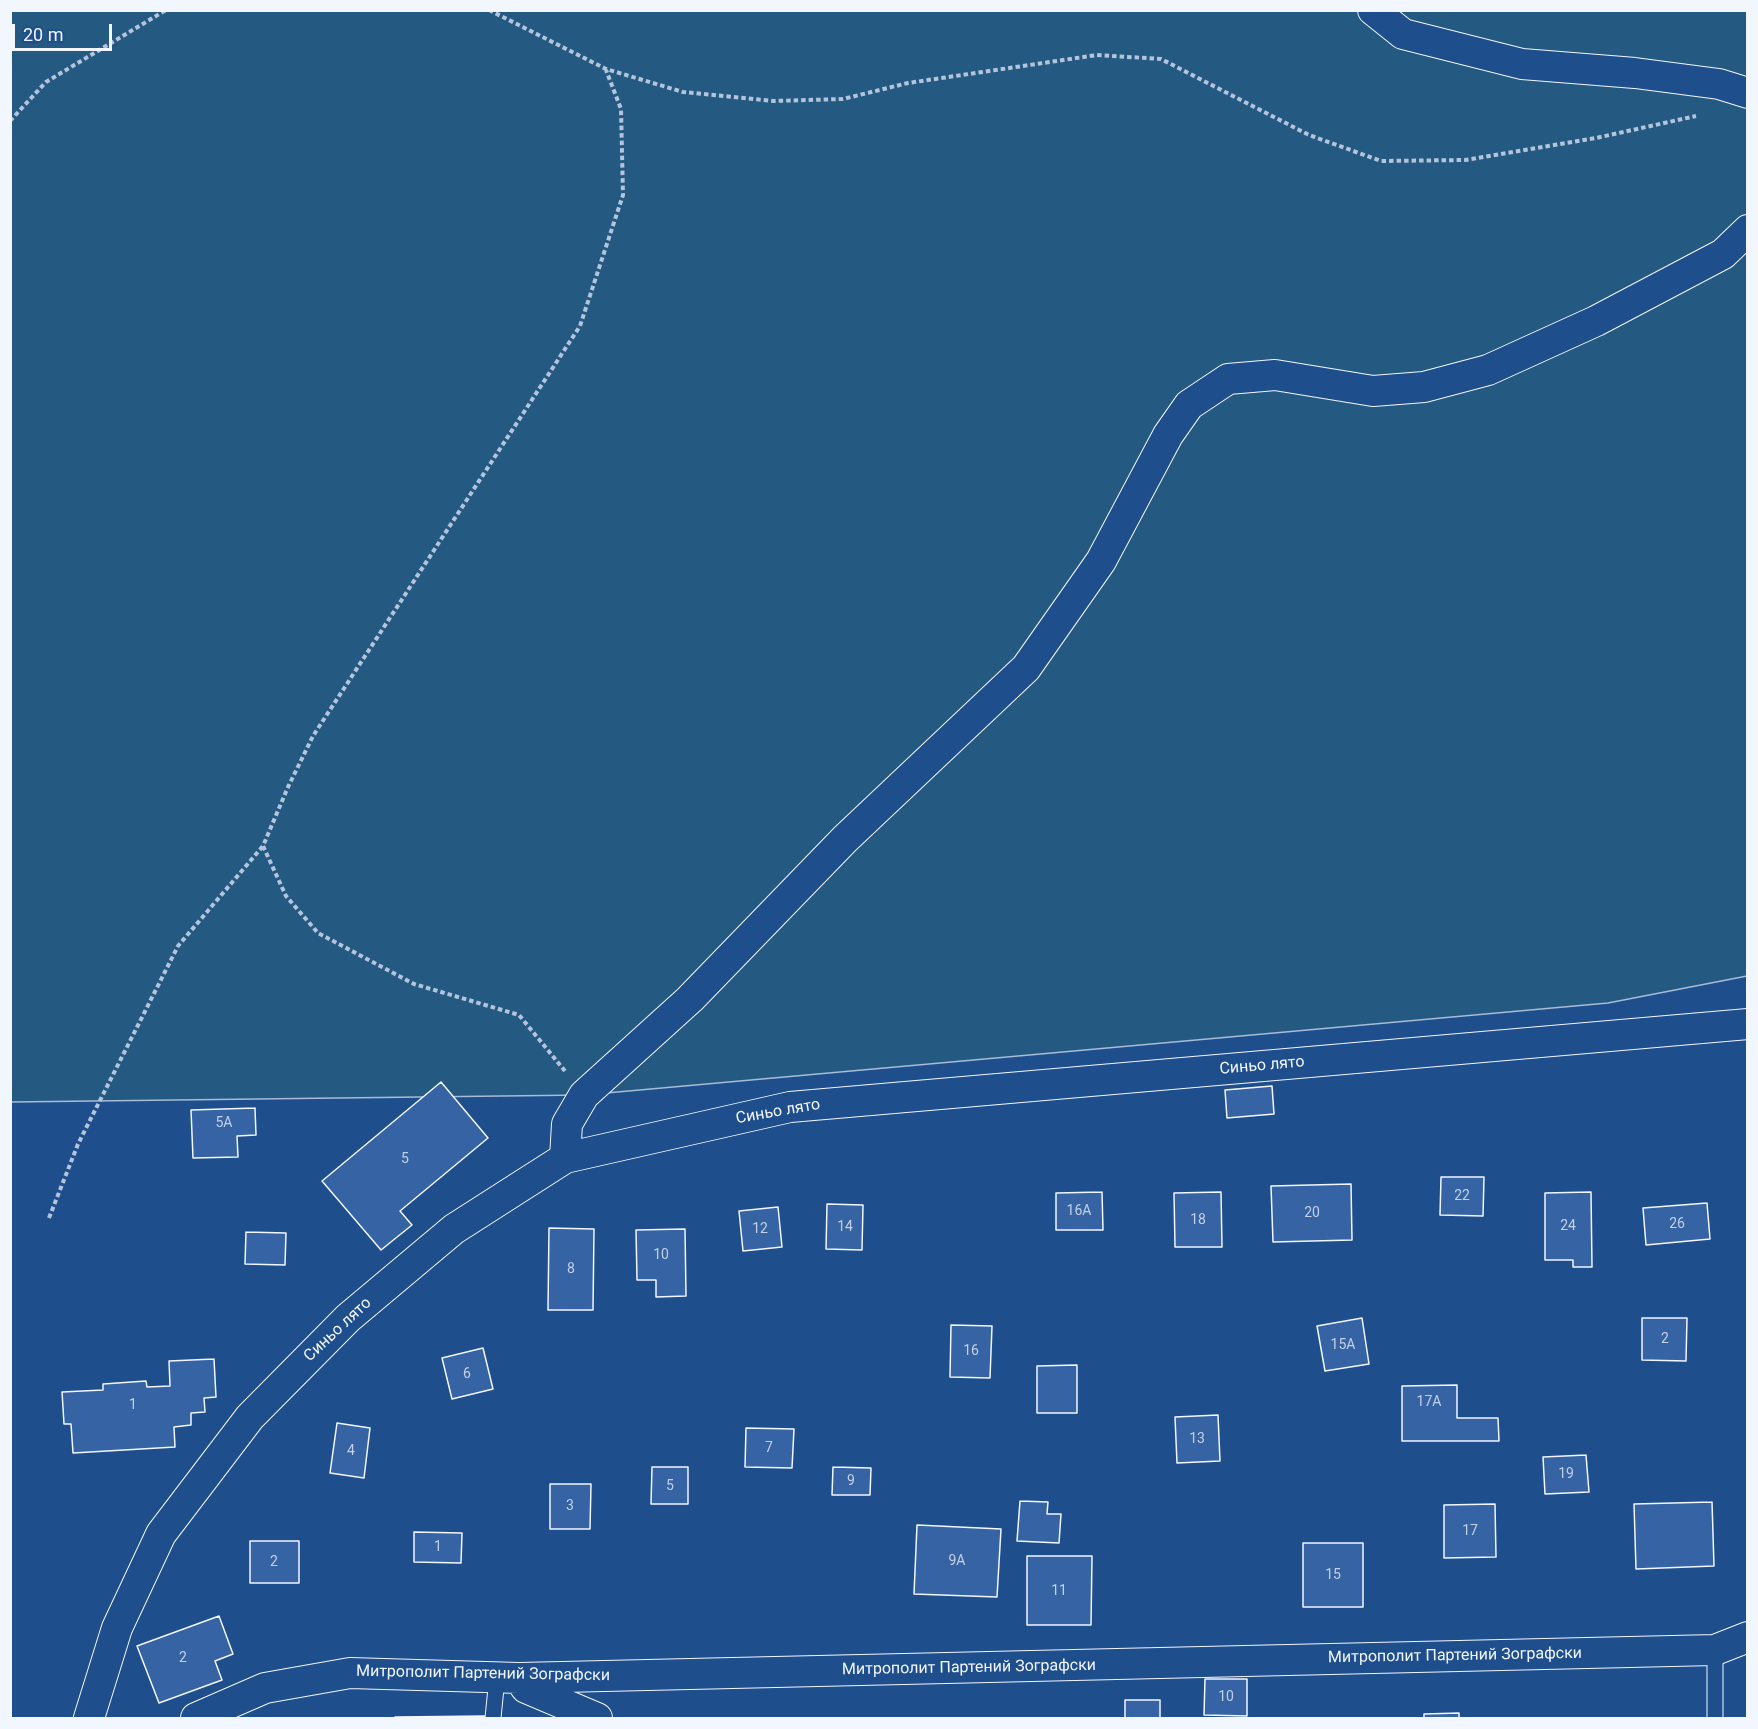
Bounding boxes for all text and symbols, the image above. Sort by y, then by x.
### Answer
scale bar [15,12,116,50]
text: 20 m [23,24,63,45]
street label: Синьо лято [1219,1053,1305,1079]
street label: Синьо лято [734,1095,822,1129]
house number: 5А [215,1115,233,1131]
house number: 5 [401,1151,409,1167]
house number: 22 [1454,1188,1470,1204]
house number: 16А [1067,1203,1091,1219]
house number: 20 [1304,1205,1320,1221]
house number: 18 [1190,1212,1206,1228]
house number: 26 [1669,1216,1685,1232]
house number: 24 [1560,1218,1576,1234]
house number: 14 [837,1219,853,1235]
house number: 12 [752,1221,768,1237]
house number: 10 [653,1247,669,1263]
house number: 8 [567,1261,575,1277]
street label: Синьо лято [300,1294,376,1366]
house number: 2 [1661,1331,1669,1347]
house number: 15А [1331,1337,1355,1353]
house number: 16 [963,1343,979,1359]
house number: 6 [463,1366,471,1382]
house number: 17А [1417,1394,1441,1410]
house number: 1 [129,1397,137,1413]
house number: 13 [1189,1431,1205,1447]
house number: 7 [765,1440,773,1456]
house number: 4 [347,1443,355,1459]
house number: 19 [1558,1466,1574,1482]
house number: 9 [847,1473,855,1489]
house number: 5 [666,1478,674,1494]
house number: 3 [566,1498,574,1514]
house number: 17 [1462,1523,1478,1539]
house number: 1 [434,1539,442,1555]
house number: 9А [948,1553,966,1569]
house number: 2 [270,1554,278,1570]
house number: 15 [1325,1567,1341,1583]
house number: 11 [1051,1583,1067,1599]
street label: Митрополит Партений Зографски [1328,1644,1582,1668]
house number: 2 [179,1650,187,1666]
street label: Митрополит Партений Зографски [842,1656,1096,1680]
street label: Митрополит Партений Зографски [356,1662,610,1686]
house number: 10 [1218,1689,1234,1705]

